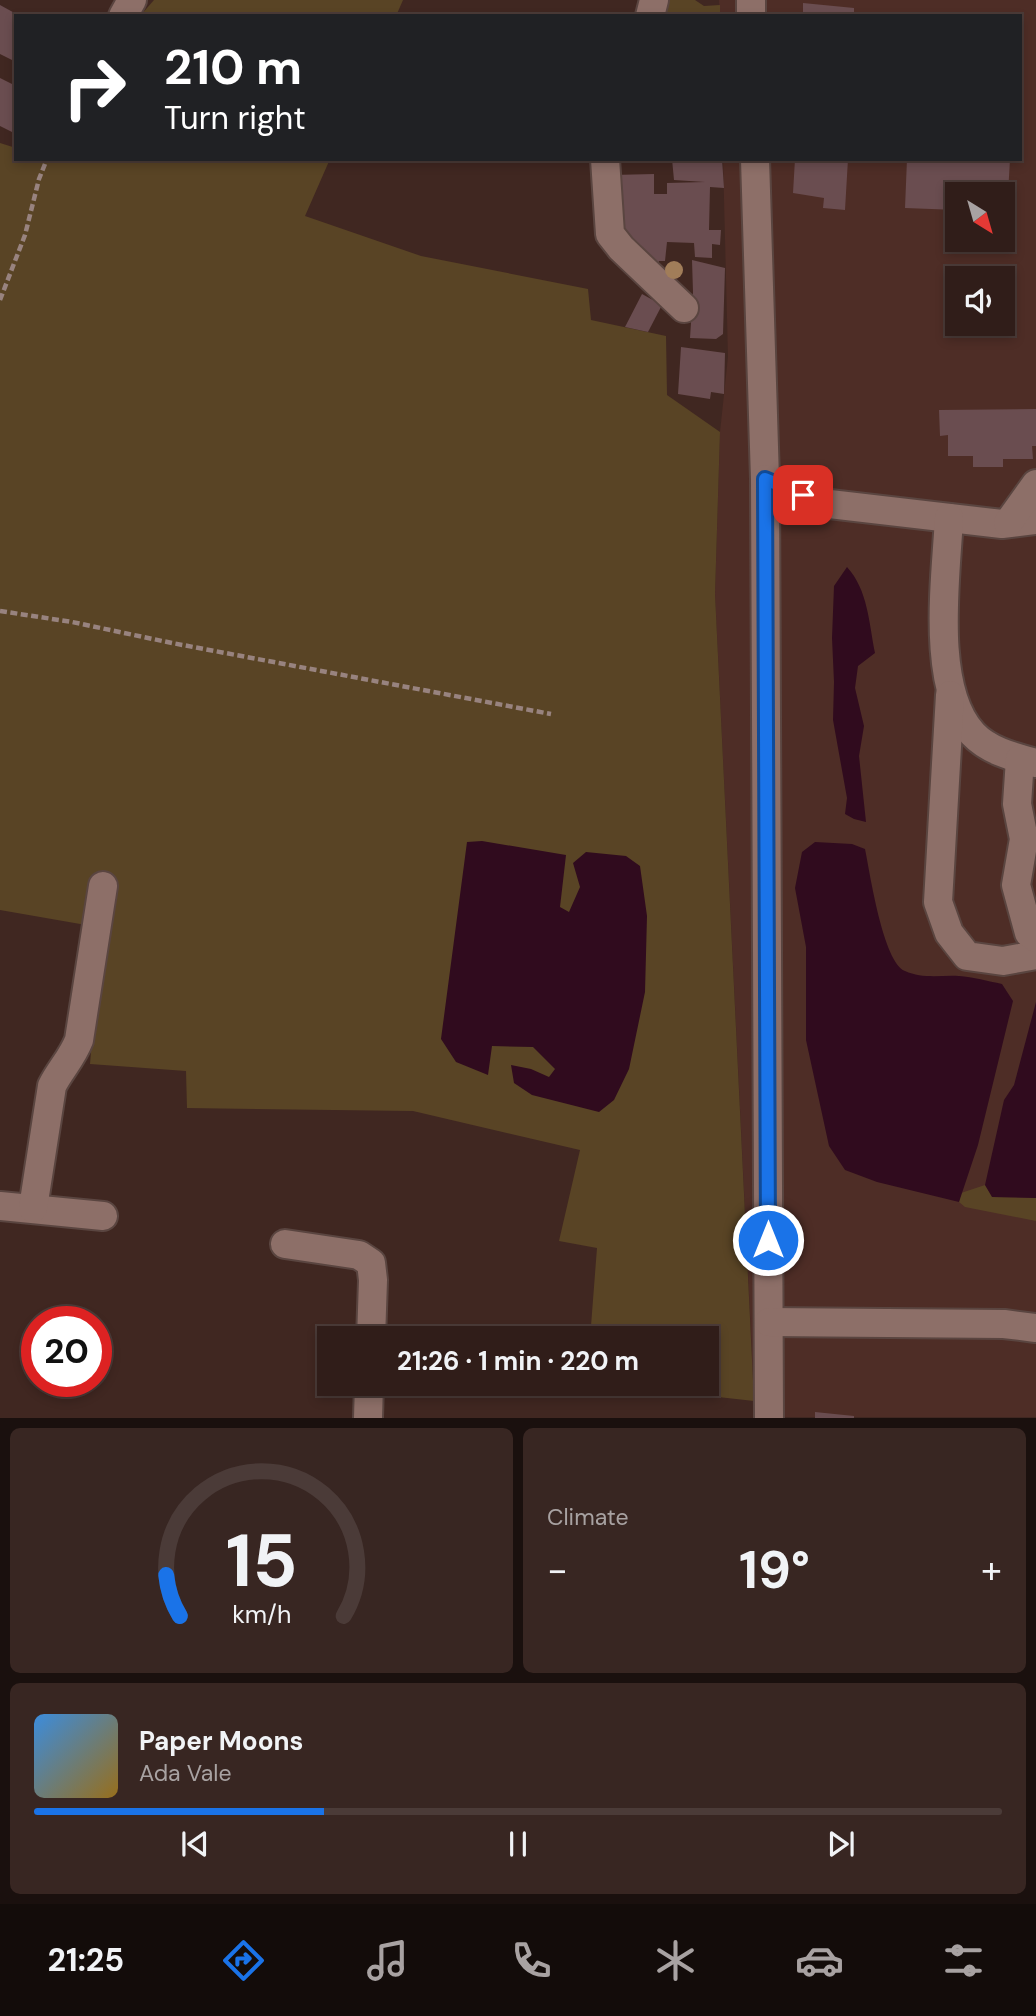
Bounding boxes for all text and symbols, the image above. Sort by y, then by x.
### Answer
text: 210 m [164,35,302,99]
icon: right [49,42,140,133]
text: Turn right [164,97,306,139]
north arrow [945,182,1015,252]
map controls [945,182,1015,336]
button: sound [945,266,1015,336]
pin [773,465,833,525]
icon: arrive [784,476,822,514]
position arrow [731,1203,805,1277]
speed limit sign: 20 [21,1306,112,1397]
text: 21:26 · 1 min · 220 m [397,1344,639,1378]
text: Climate [547,1502,629,1532]
text: 15 [226,1515,297,1610]
text: 19° [739,1536,810,1604]
text: − [547,1545,568,1595]
text: + [981,1545,1002,1595]
text: km/h [232,1598,291,1631]
text: Paper Moons [139,1724,303,1758]
text: Ada Vale [139,1758,232,1788]
icon: previous [176,1825,214,1863]
icon: pause [499,1825,537,1863]
icon: next [822,1825,860,1863]
icon: directions [219,1936,268,1985]
icon: music [363,1936,412,1985]
icon: phone [507,1936,556,1985]
icon: climate [651,1936,700,1985]
icon: car [795,1936,844,1985]
icon: filters [939,1936,988,1985]
text: 21:25 [48,1939,124,1981]

